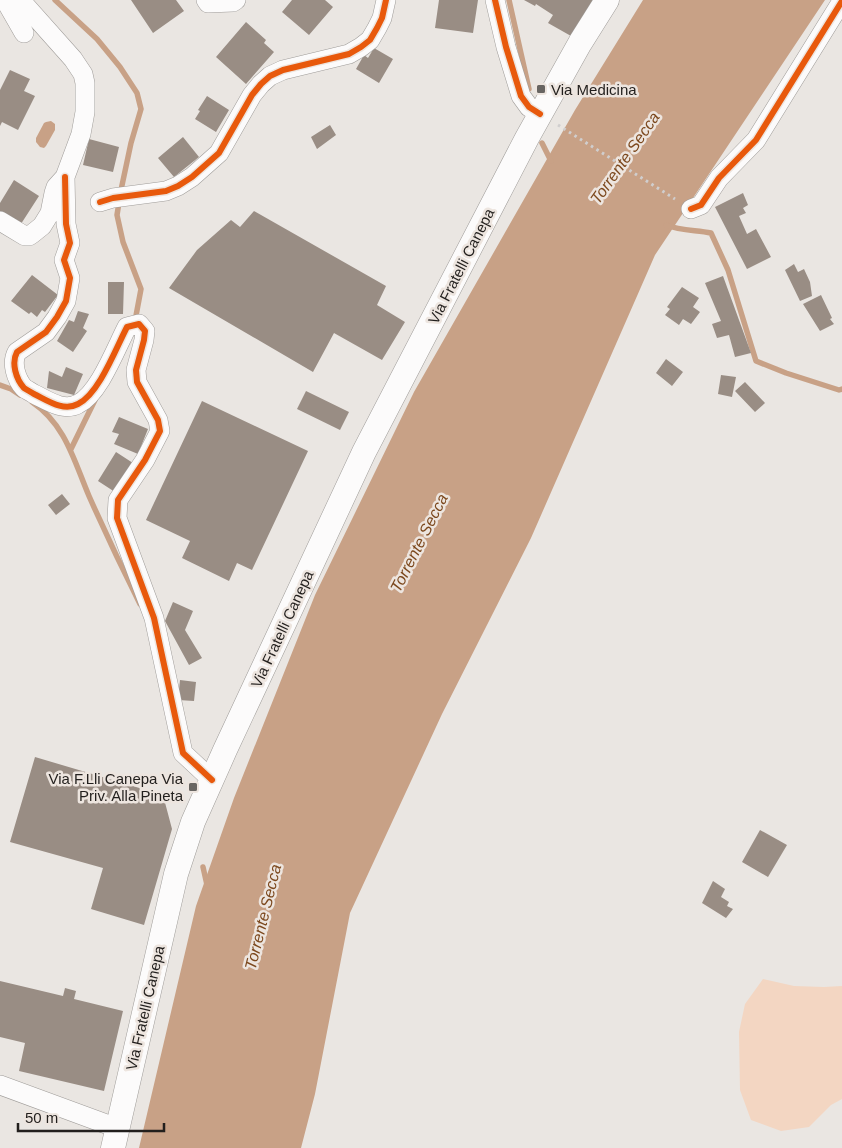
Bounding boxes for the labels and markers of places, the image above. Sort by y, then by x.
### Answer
place label: Via Medicina [551,81,637,98]
marker: Via Medicina [535,83,547,95]
place label: Via F.Lli Canepa Via Priv. Alla Pineta [48,770,184,804]
marker: Via F.Lli Canepa Via Priv. Alla Pineta [187,781,199,793]

